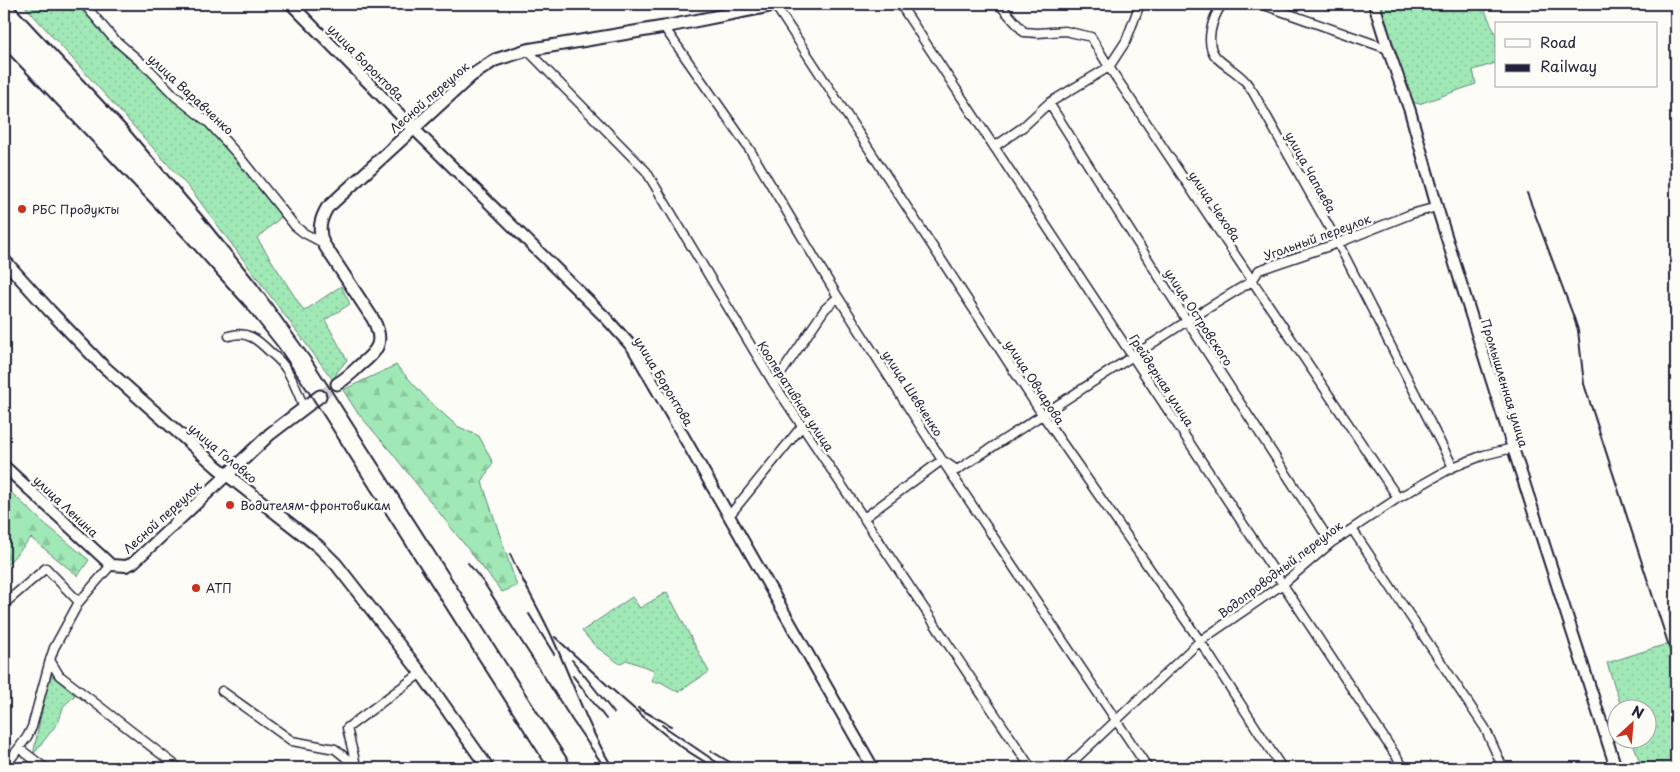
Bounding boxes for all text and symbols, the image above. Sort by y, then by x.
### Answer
street label: улица Боронтова [324,20,409,105]
legend [1495,22,1658,88]
text: Road [1540,30,1576,53]
street label: улица Варавченко [144,49,238,139]
text: Railway [1540,54,1597,77]
street label: Лесной переулок [385,57,473,137]
street label: улица Чапаева [1281,128,1341,216]
street label: улица Чехова [1185,167,1246,245]
place label: РБС Продукты [32,200,119,218]
marker: РБС Продукты [16,203,28,215]
street label: Угольный переулок [1261,209,1374,265]
street label: улица Островского [1161,265,1238,370]
street label: Промышленная улица [1477,317,1533,450]
street label: Грейдерная улица [1125,330,1199,430]
street label: улица Боронтова [630,333,698,430]
street label: улица Овчарова [1001,336,1069,428]
street label: Кооперативная улица [753,337,839,455]
street label: улица Шевченко [878,346,948,440]
street label: улица Головко [185,419,261,487]
street label: улица Ленина [29,471,103,541]
street label: Лесной переулок [119,476,206,557]
place label: Водителям-фронтовикам [240,496,391,514]
marker: Водителям-фронтовикам [224,499,236,511]
street label: Водопроводный переулок [1214,516,1347,622]
place label: АТП [206,579,232,597]
marker: АТП [190,582,202,594]
north arrow [1608,700,1658,750]
text: N [1628,700,1648,724]

